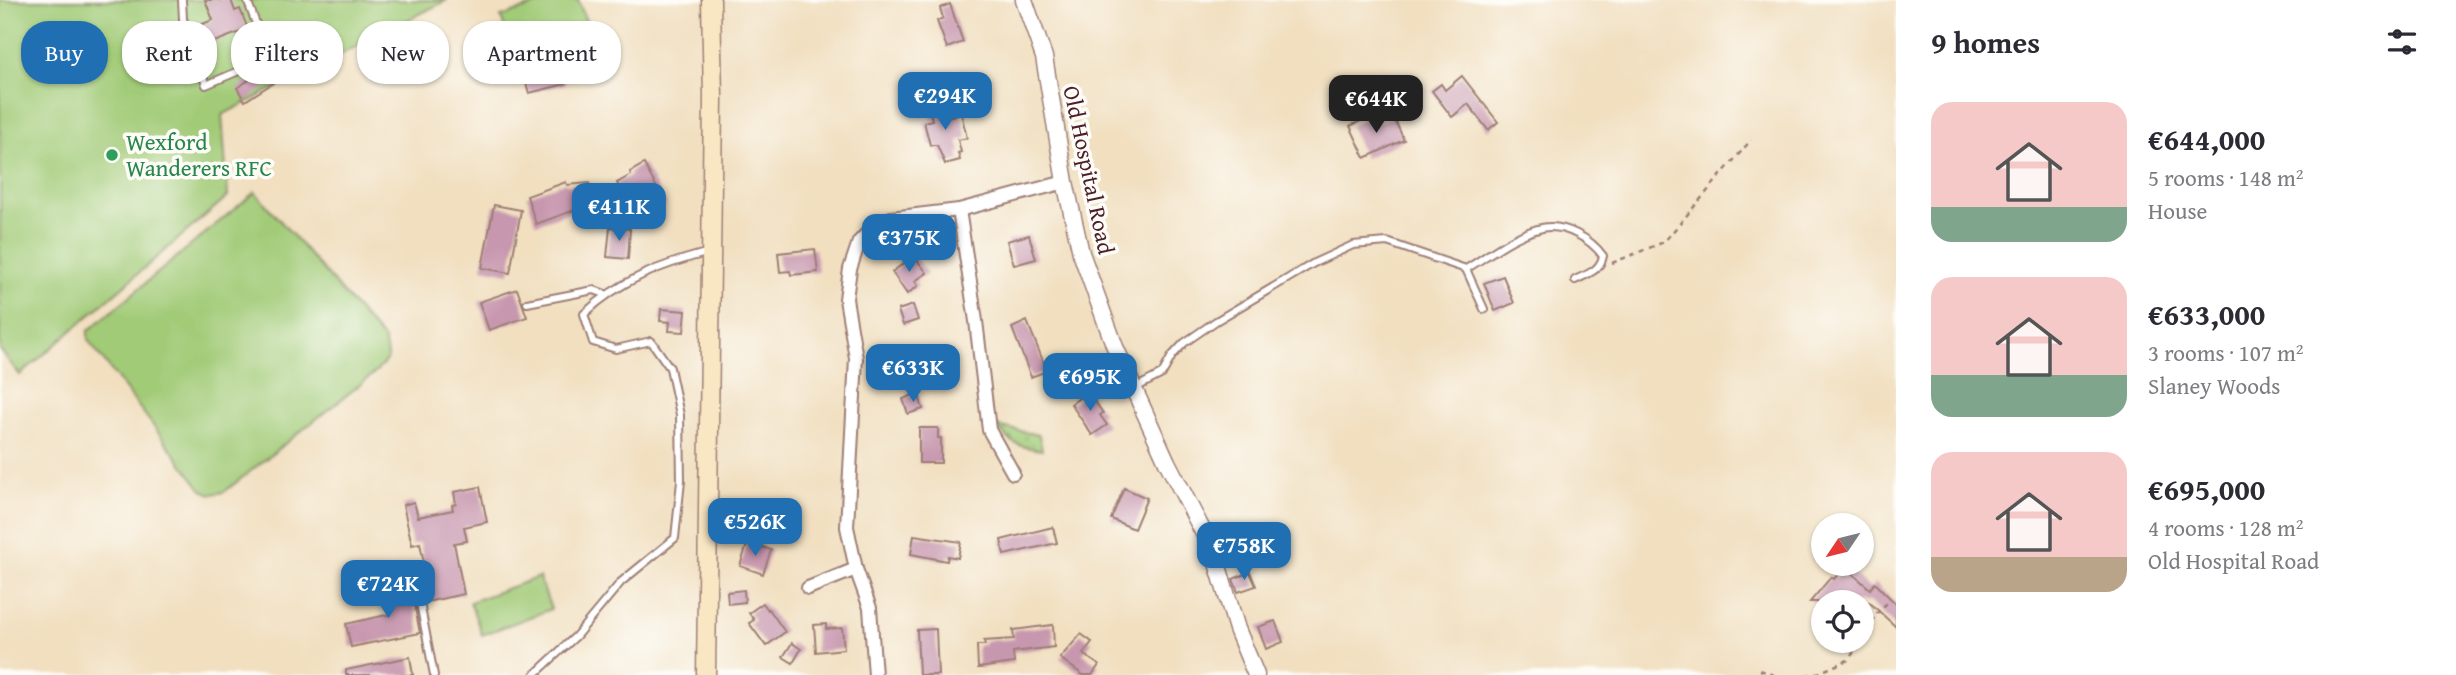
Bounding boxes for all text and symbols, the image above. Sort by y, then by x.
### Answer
text: 9 homes [1931,20,2040,64]
chip: Buy [21,21,108,84]
chip: Rent [122,21,217,84]
chip: Filters [231,21,343,84]
chip: New [357,21,449,84]
chip: Apartment [463,21,621,84]
icon: filters [2383,23,2421,61]
pin: €294K [896,72,994,132]
pin: €644K [1327,76,1425,135]
text: €294K [914,78,976,111]
text: €644K [1345,81,1407,114]
street label: Old Hospital Road [1056,83,1124,258]
text: €644,000 [2148,117,2265,161]
place label: Wexford Wanderers RFC [126,125,272,184]
icon: home [1987,130,2071,214]
marker: Wexford Wanderers RFC [104,147,120,163]
text: 5 rooms · 148 m² [2148,161,2303,194]
pin: €411K [570,184,668,243]
text: €411K [588,189,650,222]
text: House [2148,194,2207,227]
pin: €375K [860,215,958,274]
text: €375K [878,220,940,253]
text: €633,000 [2148,292,2265,336]
icon: home [1987,305,2071,389]
text: 3 rooms · 107 m² [2148,336,2303,369]
pin: €633K [864,344,962,404]
text: €633K [882,350,944,383]
pin: €695K [1041,354,1139,413]
text: €695K [1059,359,1121,392]
text: Slaney Woods [2148,369,2280,402]
text: €695,000 [2148,467,2265,511]
icon: home [1987,480,2071,564]
pin: €526K [706,498,804,558]
text: €526K [724,504,786,537]
text: 4 rooms · 128 m² [2148,511,2303,544]
north arrow [1811,513,1874,576]
map controls [1811,513,1874,653]
pin: €758K [1195,522,1293,582]
text: €758K [1213,528,1275,561]
text: Old Hospital Road [2148,544,2319,577]
pin: €724K [339,560,437,620]
text: €724K [357,566,419,599]
button: locate [1811,590,1874,653]

